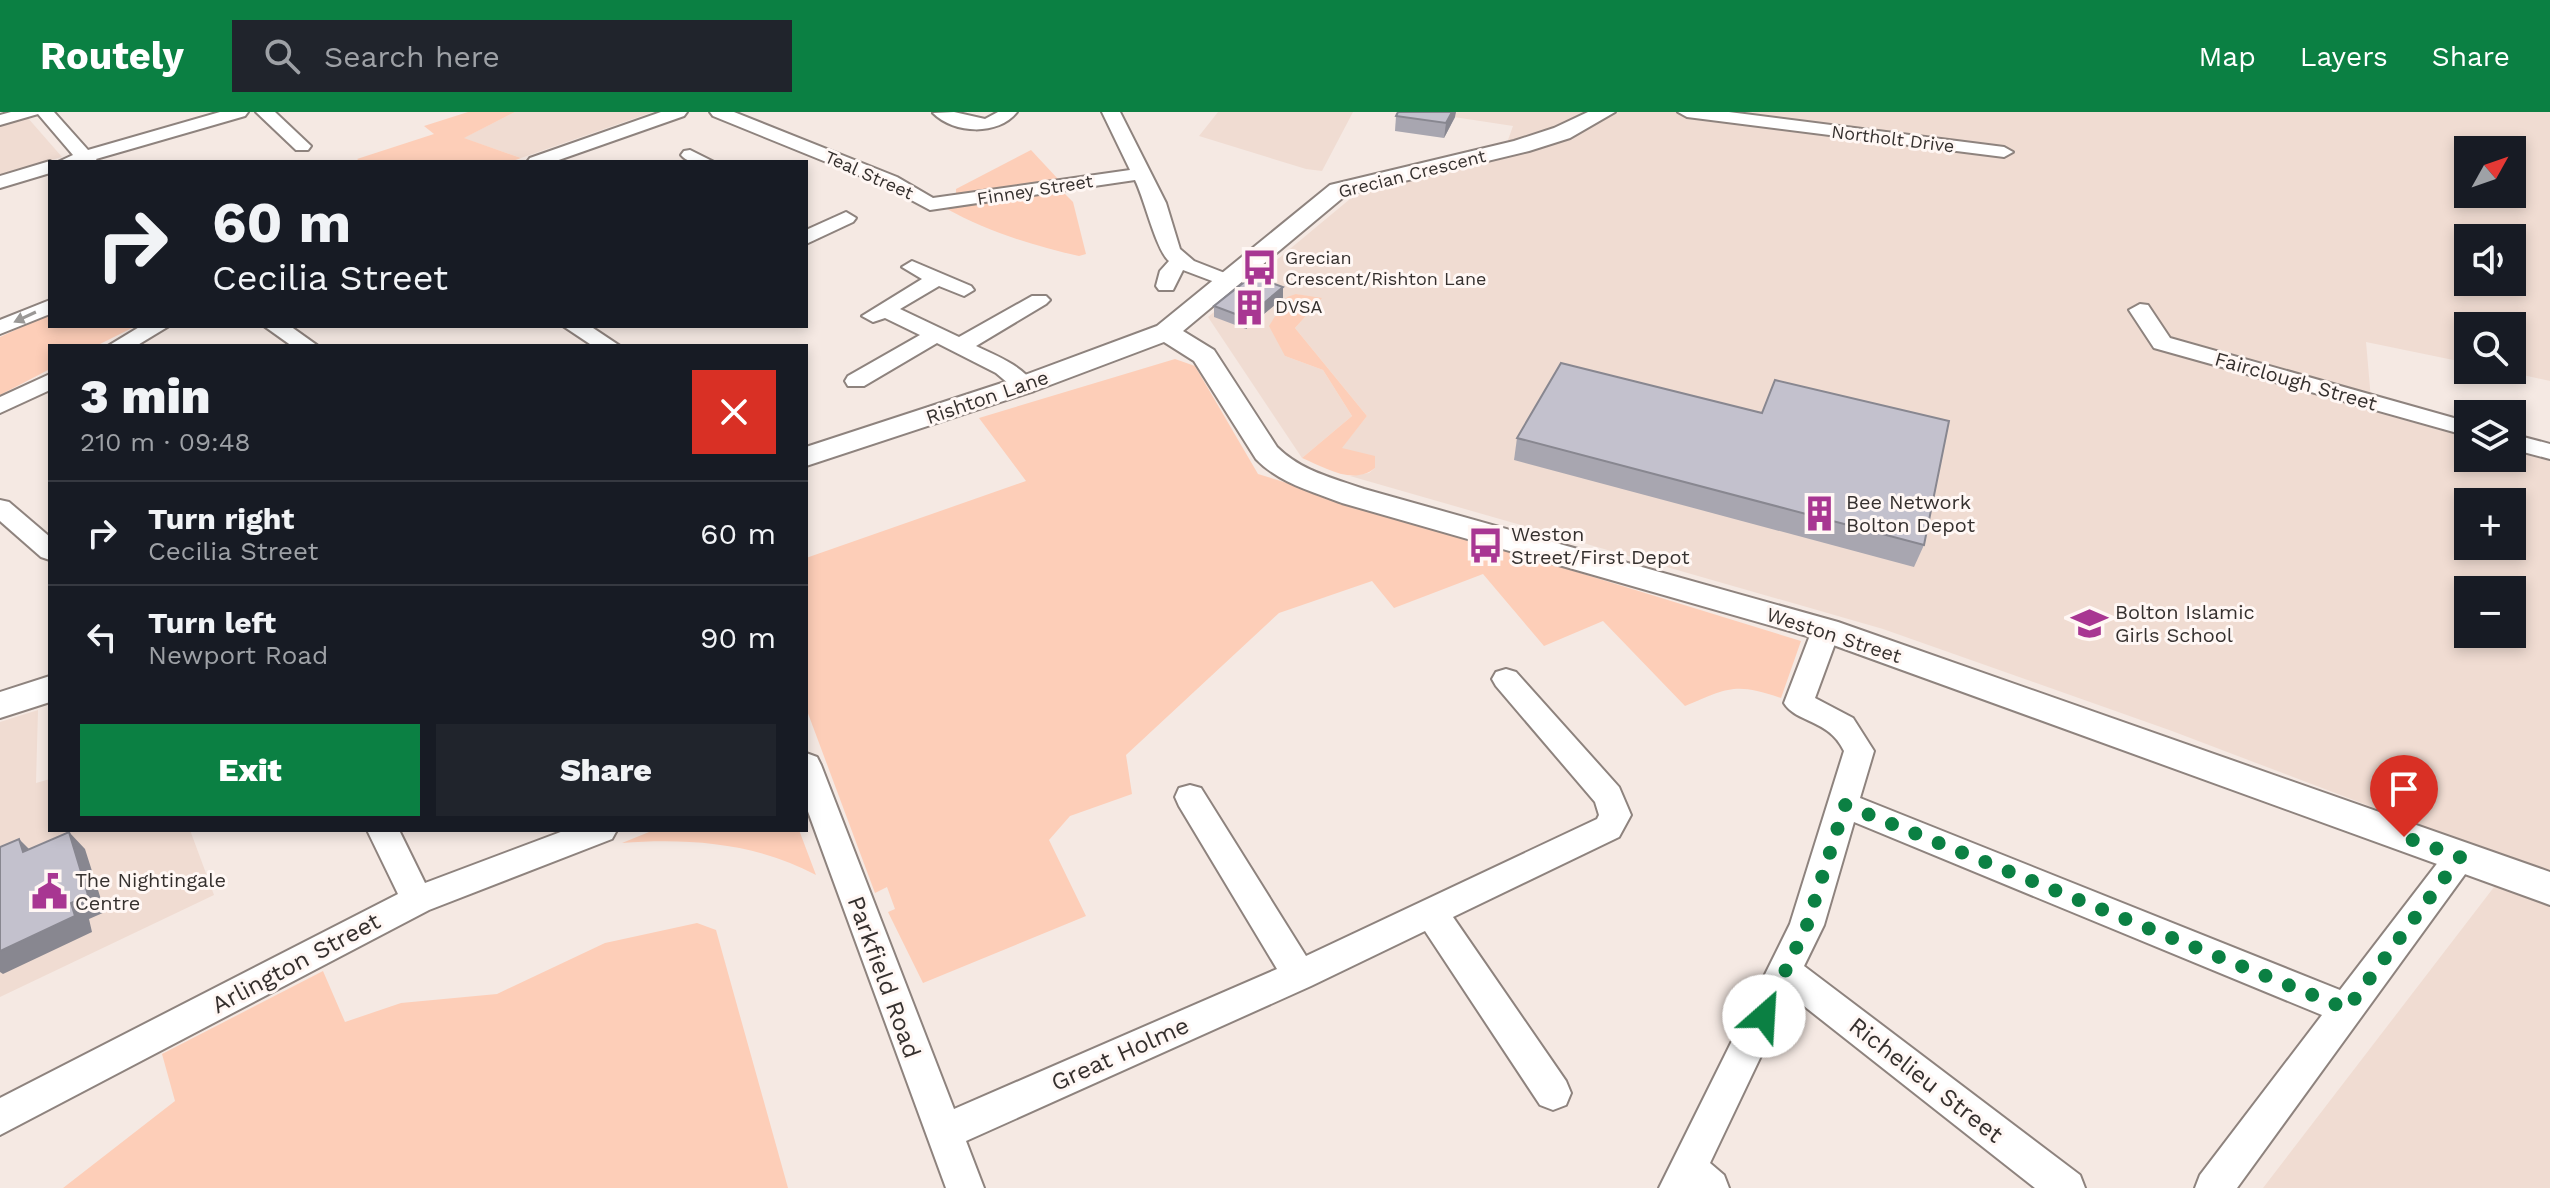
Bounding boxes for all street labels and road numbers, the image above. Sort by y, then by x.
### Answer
street label: Northolt Drive [1830,121,1956,156]
street label: Grecian Crescent [1336,145,1488,202]
street label: Teal Street [822,146,917,204]
street label: Finney Street [975,170,1095,209]
street label: Fairclough Street [2212,346,2380,416]
street label: Rishton Lane [923,365,1051,429]
street label: Weston Street [1764,602,1905,668]
street label: Parkfield Road [842,892,926,1062]
street label: Arlington Street [207,907,385,1019]
street label: Great Holme [1047,1011,1193,1097]
street label: Richelieu Street [1844,1011,2008,1149]

